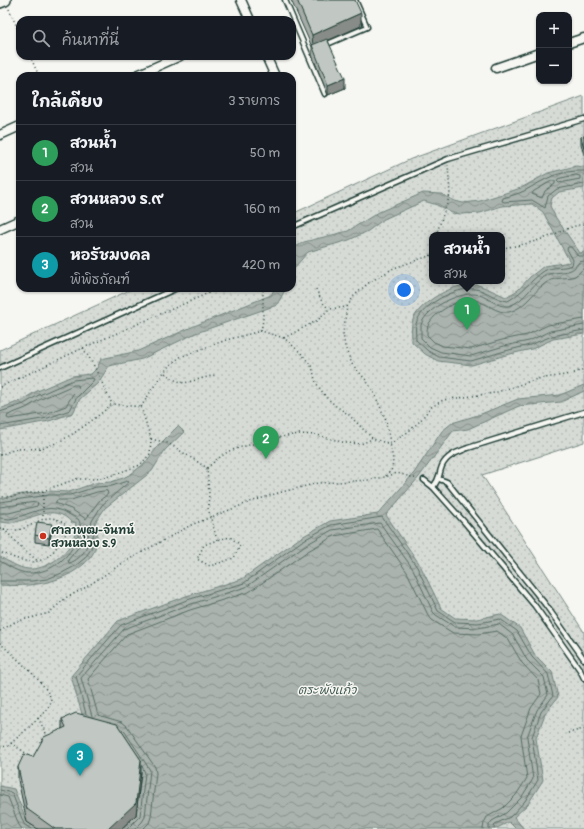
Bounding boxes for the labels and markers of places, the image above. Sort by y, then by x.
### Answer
pin: 1 [454,297,480,330]
pin: 2 [253,426,279,459]
place label: ศาลาพุฒ-จันทน์ สวนหลวง ร.9 [51,522,135,550]
marker: ศาลาพุฒ-จันทน์ สวนหลวง ร.9 [38,531,48,541]
pin: 3 [67,743,93,776]

